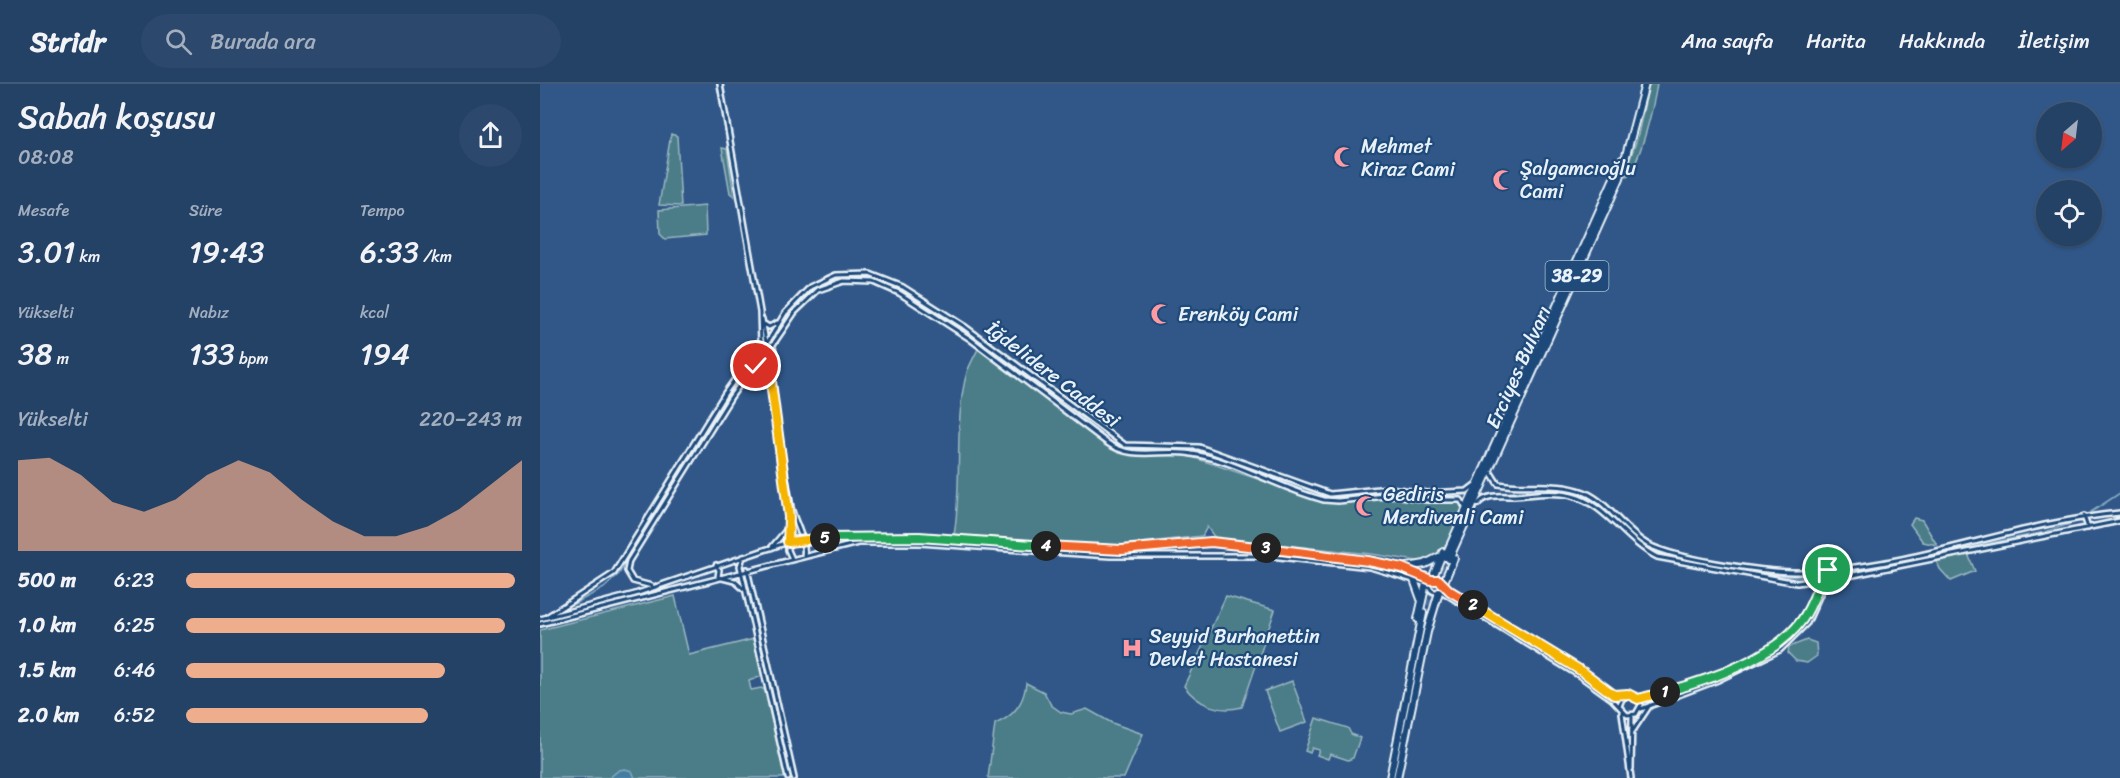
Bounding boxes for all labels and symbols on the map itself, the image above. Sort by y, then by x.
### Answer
north arrow [2036,102,2102,168]
place label: Mehmet Kiraz Cami [1361,129,1456,187]
mosque icon: Mehmet Kiraz Cami [1332,145,1356,169]
place label: Şalgamcıoğlu Cami [1520,151,1636,209]
mosque icon: Şalgamcıoğlu Cami [1491,168,1515,192]
road number: 38-29 [1546,261,1608,291]
place label: Erenköy Cami [1178,297,1300,332]
street label: Erciyes Bulvarı [1476,300,1561,435]
mosque icon: Erenköy Cami [1149,302,1173,326]
street label: İğdelidere Caddesi [977,311,1129,438]
pin [730,340,781,391]
place label: Gediris Merdivenli Cami [1383,477,1524,535]
mosque icon: Gediris Merdivenli Cami [1354,494,1378,518]
pin: 5 [810,523,840,553]
pin: 4 [1031,531,1061,561]
pin: 3 [1251,533,1281,563]
pin [1802,544,1853,595]
pin: 2 [1458,590,1488,620]
place label: Seyyid Burhanettin Devlet Hastanesi [1149,619,1320,677]
hospital icon: Seyyid Burhanettin Devlet Hastanesi [1120,636,1144,660]
pin: 1 [1650,677,1680,707]

